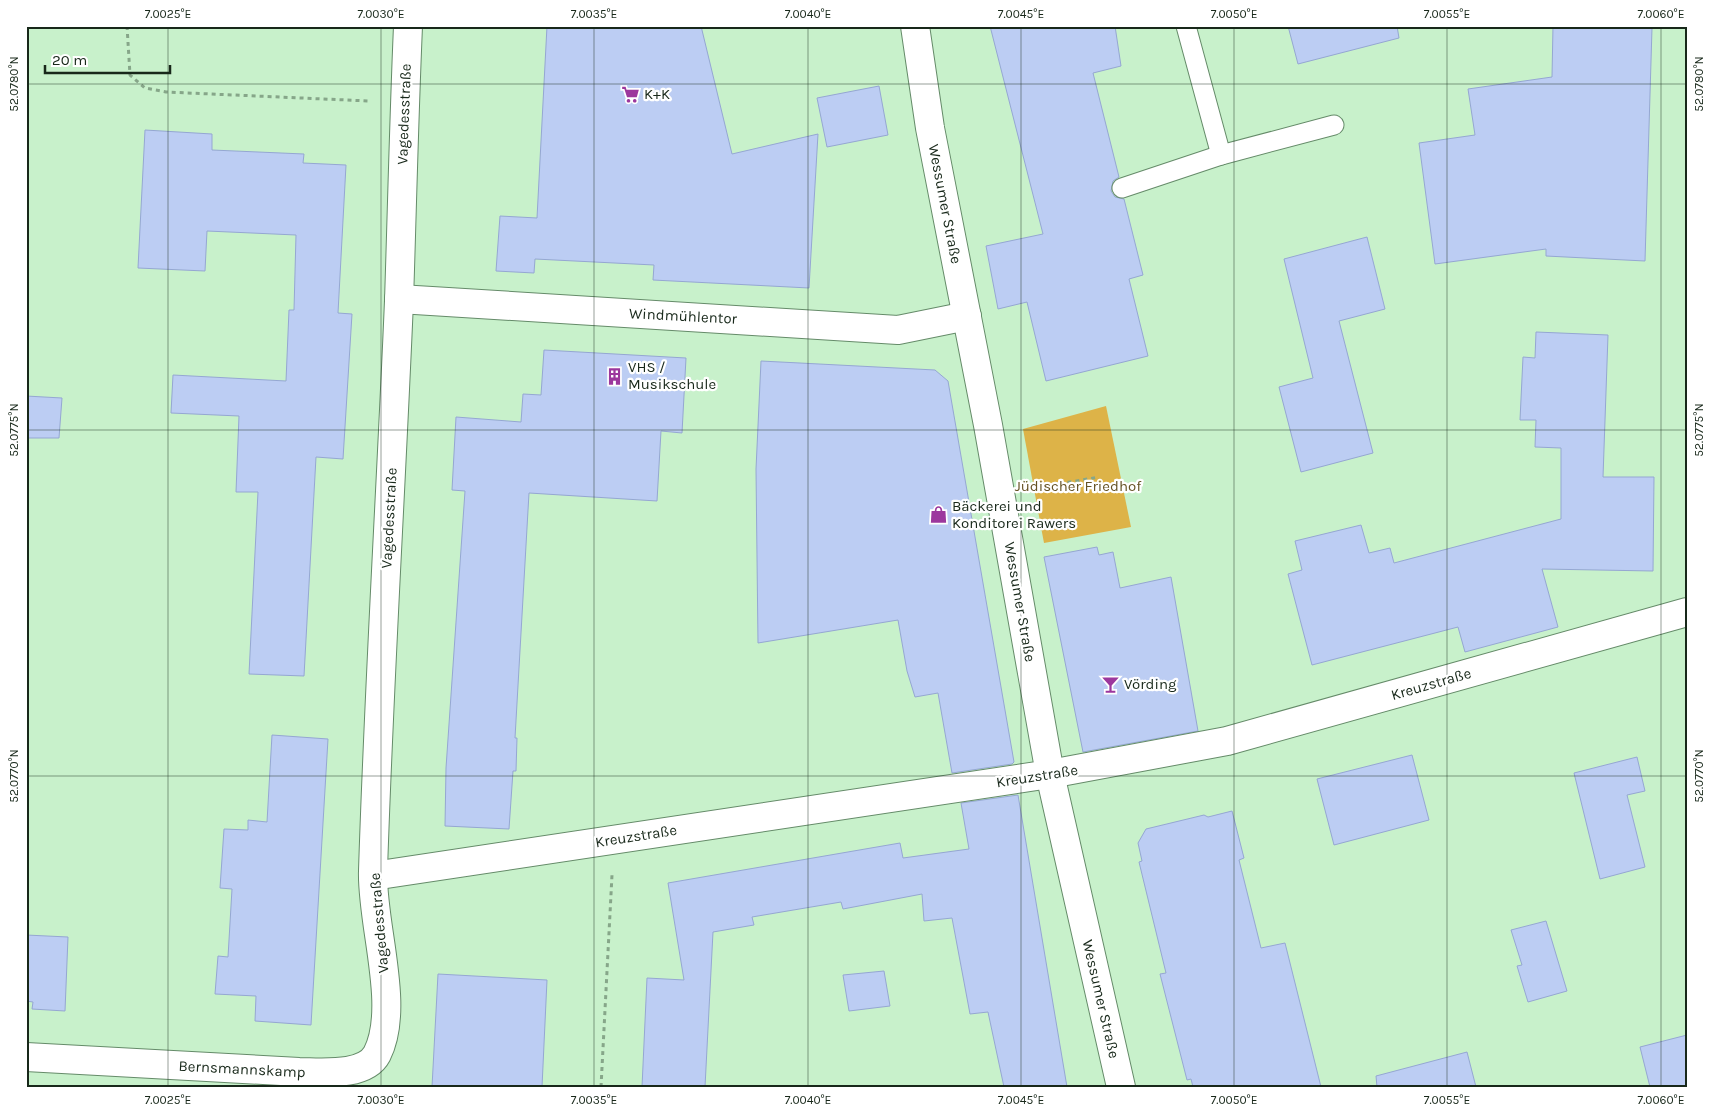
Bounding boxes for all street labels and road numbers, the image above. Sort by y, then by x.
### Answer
street label: Vagedesstraße [393,63,415,165]
street label: Wessumer Straße [925,143,965,265]
street label: Windmühlentor [629,304,738,328]
street label: Vagedesstraße [377,467,401,569]
street label: Wessumer Straße [1001,541,1039,663]
street label: Kreuzstraße [1389,664,1473,704]
street label: Kreuzstraße [995,761,1079,791]
street label: Kreuzstraße [594,821,678,851]
street label: Vagedesstraße [366,872,392,974]
street label: Wessumer Straße [1079,938,1123,1060]
street label: Bernsmannskamp [178,1057,306,1081]

